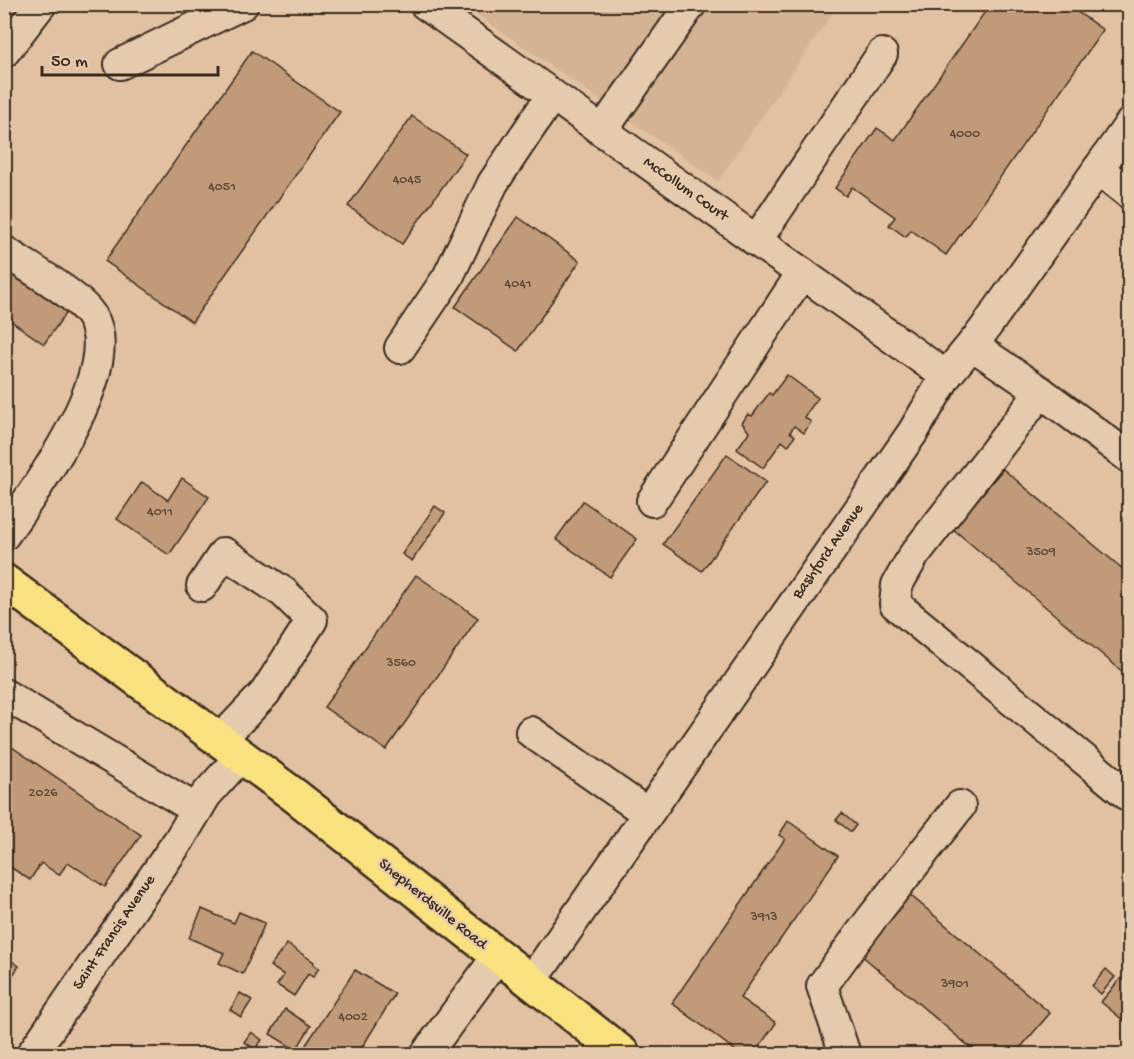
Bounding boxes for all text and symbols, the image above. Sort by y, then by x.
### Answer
scale bar [42,39,218,77]
text: 50 m [51,52,88,73]
house number: 4000 [950,126,980,143]
street label: McCollum Court [639,154,733,227]
house number: 4045 [393,172,421,189]
house number: 4051 [208,179,236,196]
house number: 4041 [505,276,531,293]
street label: Bashford Avenue [789,500,869,604]
house number: 4011 [147,504,173,521]
house number: 3509 [1025,544,1056,561]
house number: 3560 [385,655,416,672]
house number: 2026 [29,785,58,802]
street label: Shepherdsville Road [374,855,491,956]
street label: Saint Francis Avenue [69,871,161,994]
house number: 3913 [749,909,778,926]
house number: 3901 [940,976,969,993]
house number: 4002 [338,1009,368,1026]

